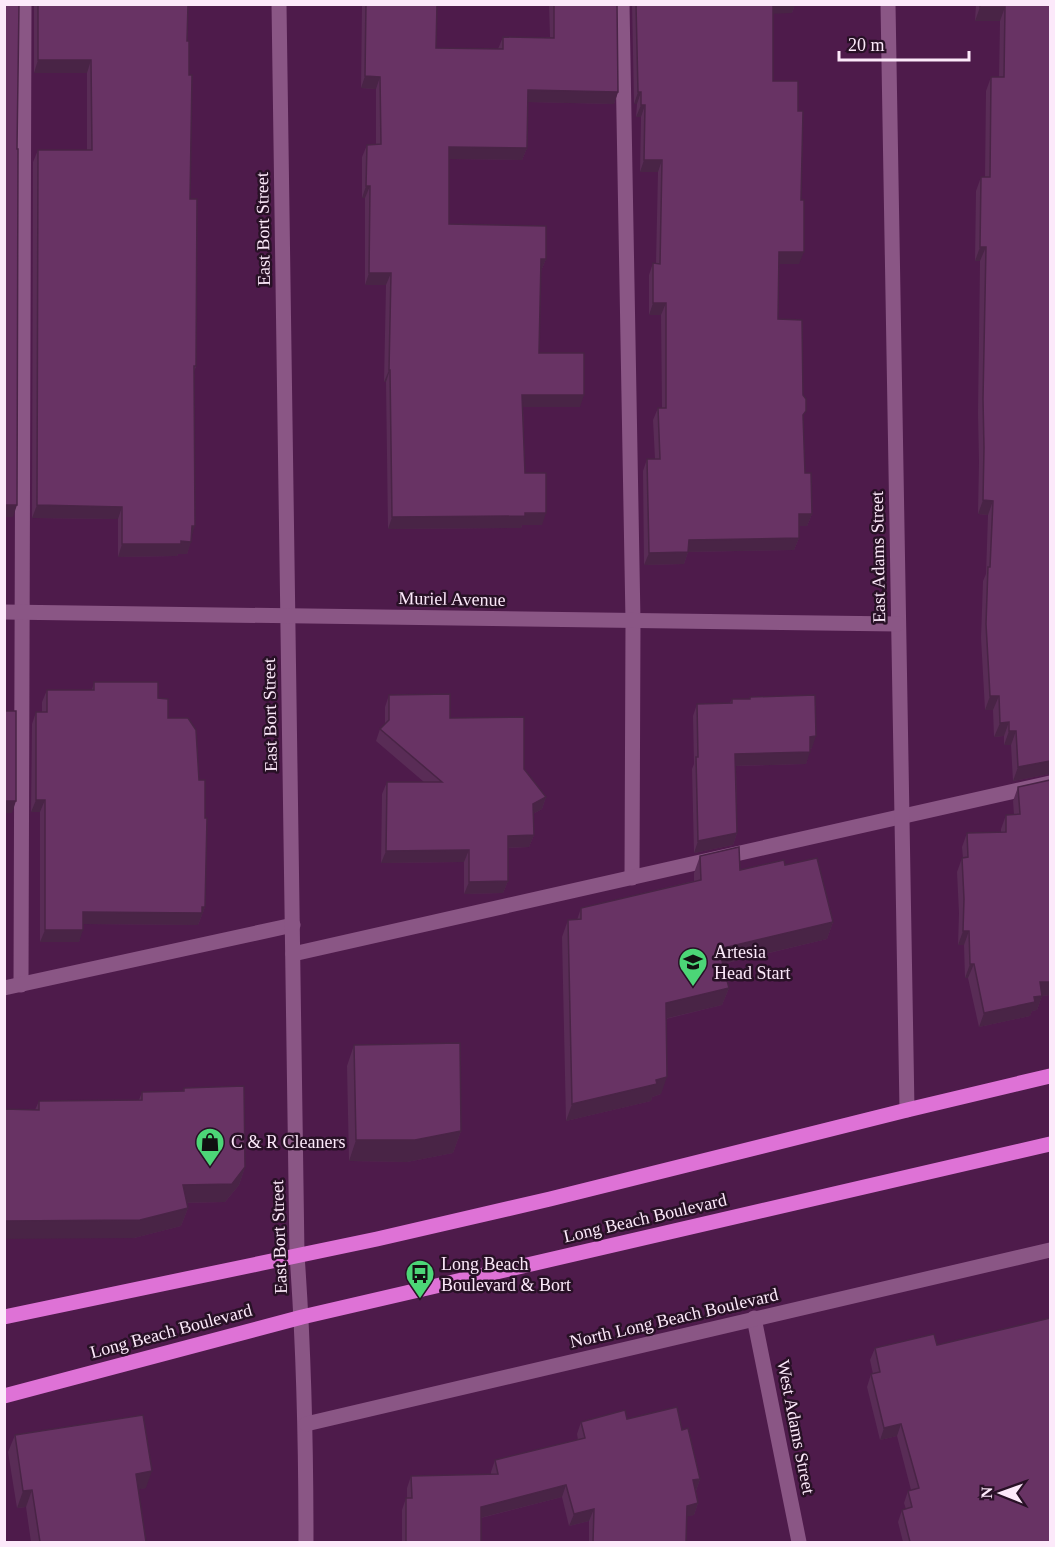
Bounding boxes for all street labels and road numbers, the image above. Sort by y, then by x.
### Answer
street label: East Bort Street [252,172,274,286]
street label: East Adams Street [867,491,889,623]
street label: Muriel Avenue [398,588,506,610]
street label: East Bort Street [259,658,281,772]
street label: East Bort Street [267,1180,291,1294]
street label: Long Beach Boulevard [561,1189,729,1247]
street label: North Long Beach Boulevard [568,1284,780,1352]
street label: Long Beach Boulevard [88,1300,254,1362]
street label: West Adams Street [773,1358,819,1496]

